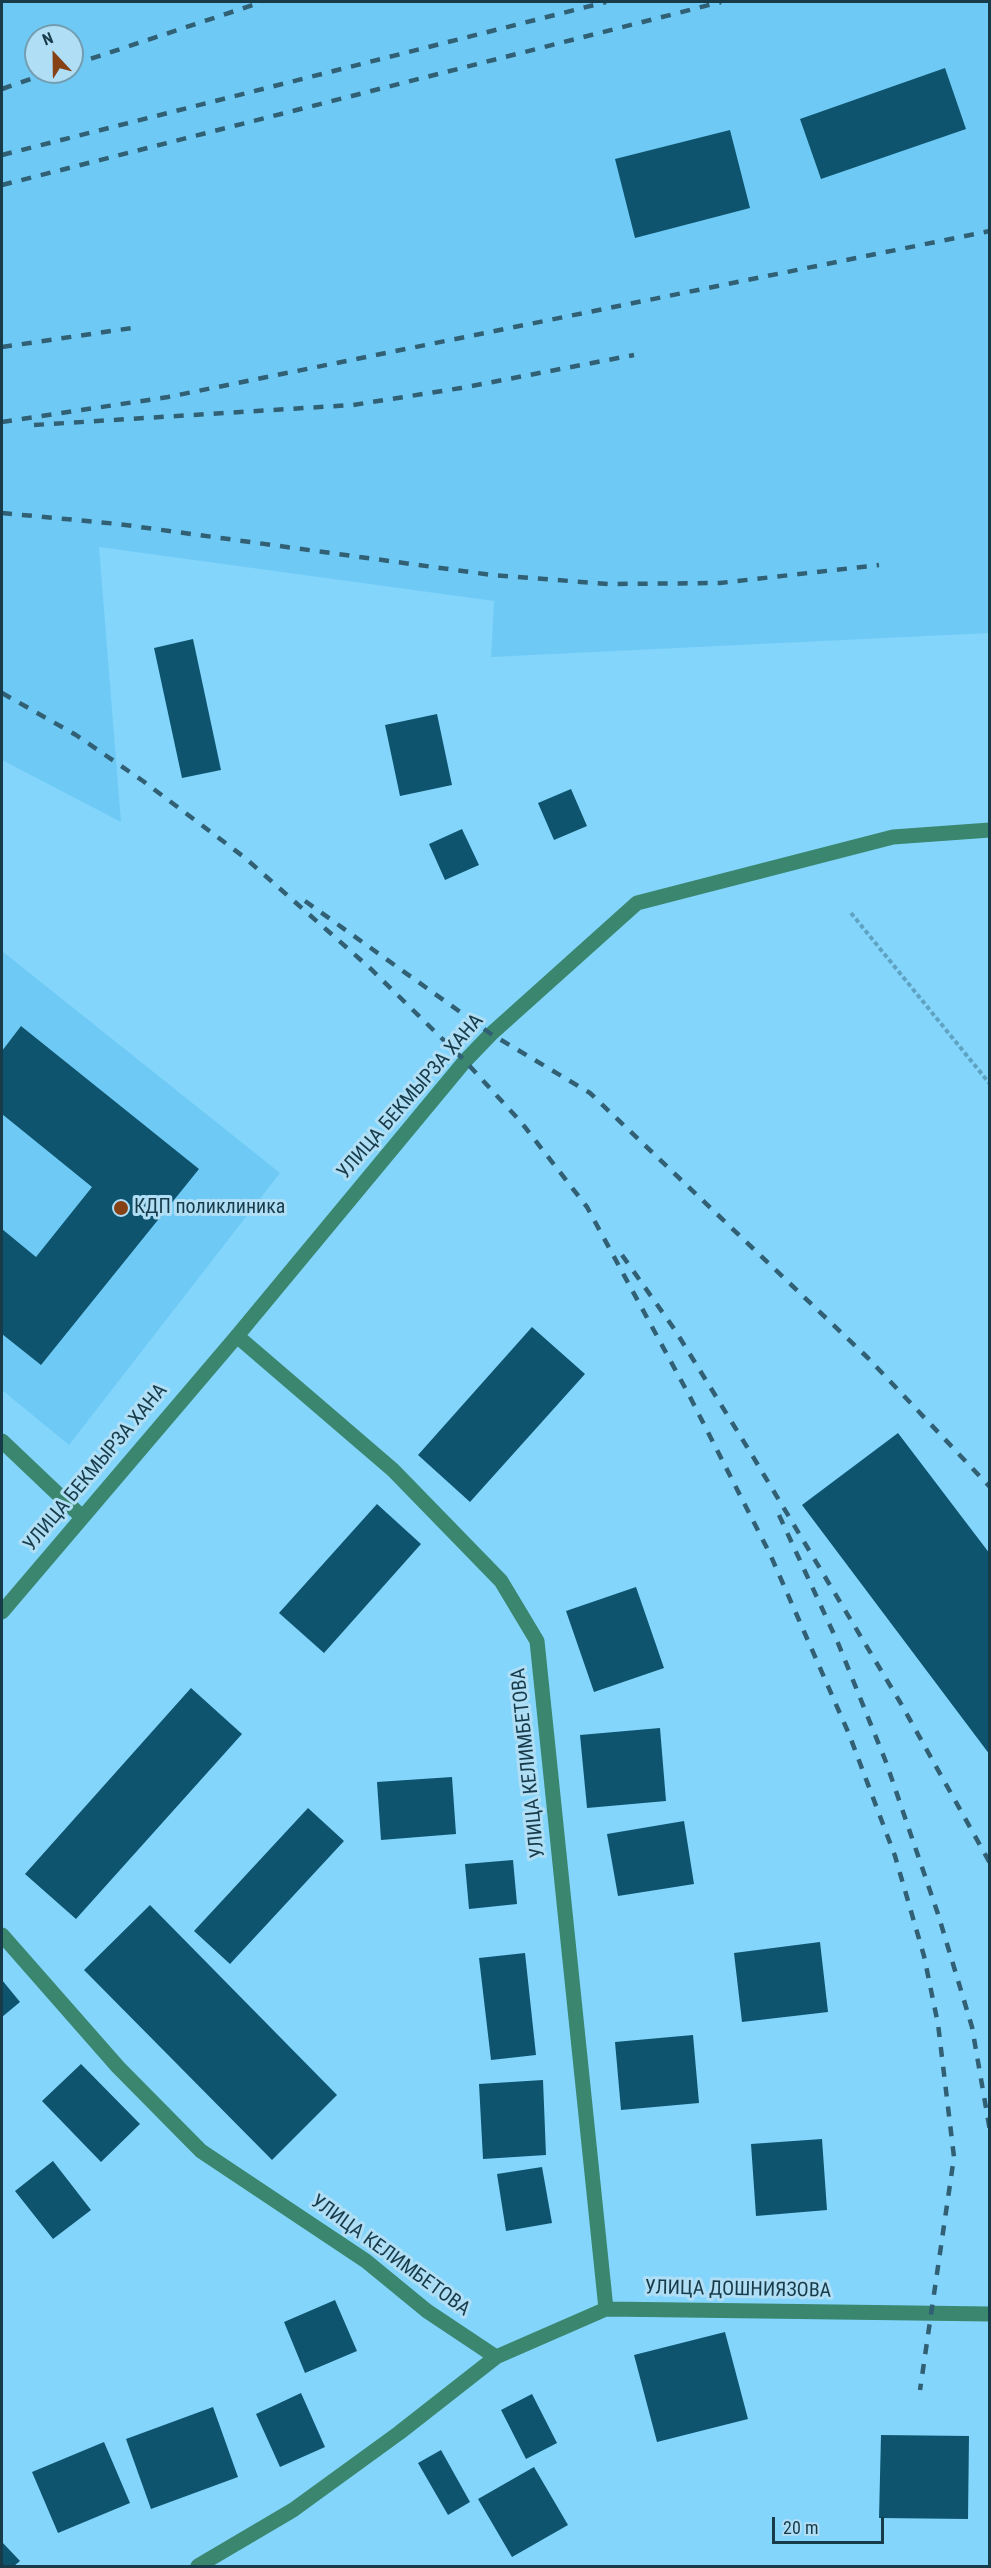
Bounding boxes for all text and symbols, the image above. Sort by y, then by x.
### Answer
north arrow [24,24,84,84]
text: N [40,28,56,49]
street label: УЛИЦА БЕКМЫРЗА ХАНА [333,1010,489,1184]
place label: КДП поликлиника [134,1196,285,1220]
marker: КДП поликлиника [112,1199,130,1217]
street label: УЛИЦА БЕКМЫРЗА ХАНА [19,1380,173,1556]
street label: УЛИЦА КЕЛИМБЕТОВА [507,1667,551,1859]
street label: УЛИЦА КЕЛИМБЕТОВА [306,2190,474,2322]
street label: УЛИЦА ДОШНИЯЗОВА [645,2276,831,2304]
scale bar [775,2505,888,2543]
text: 20 m [783,2517,818,2538]

